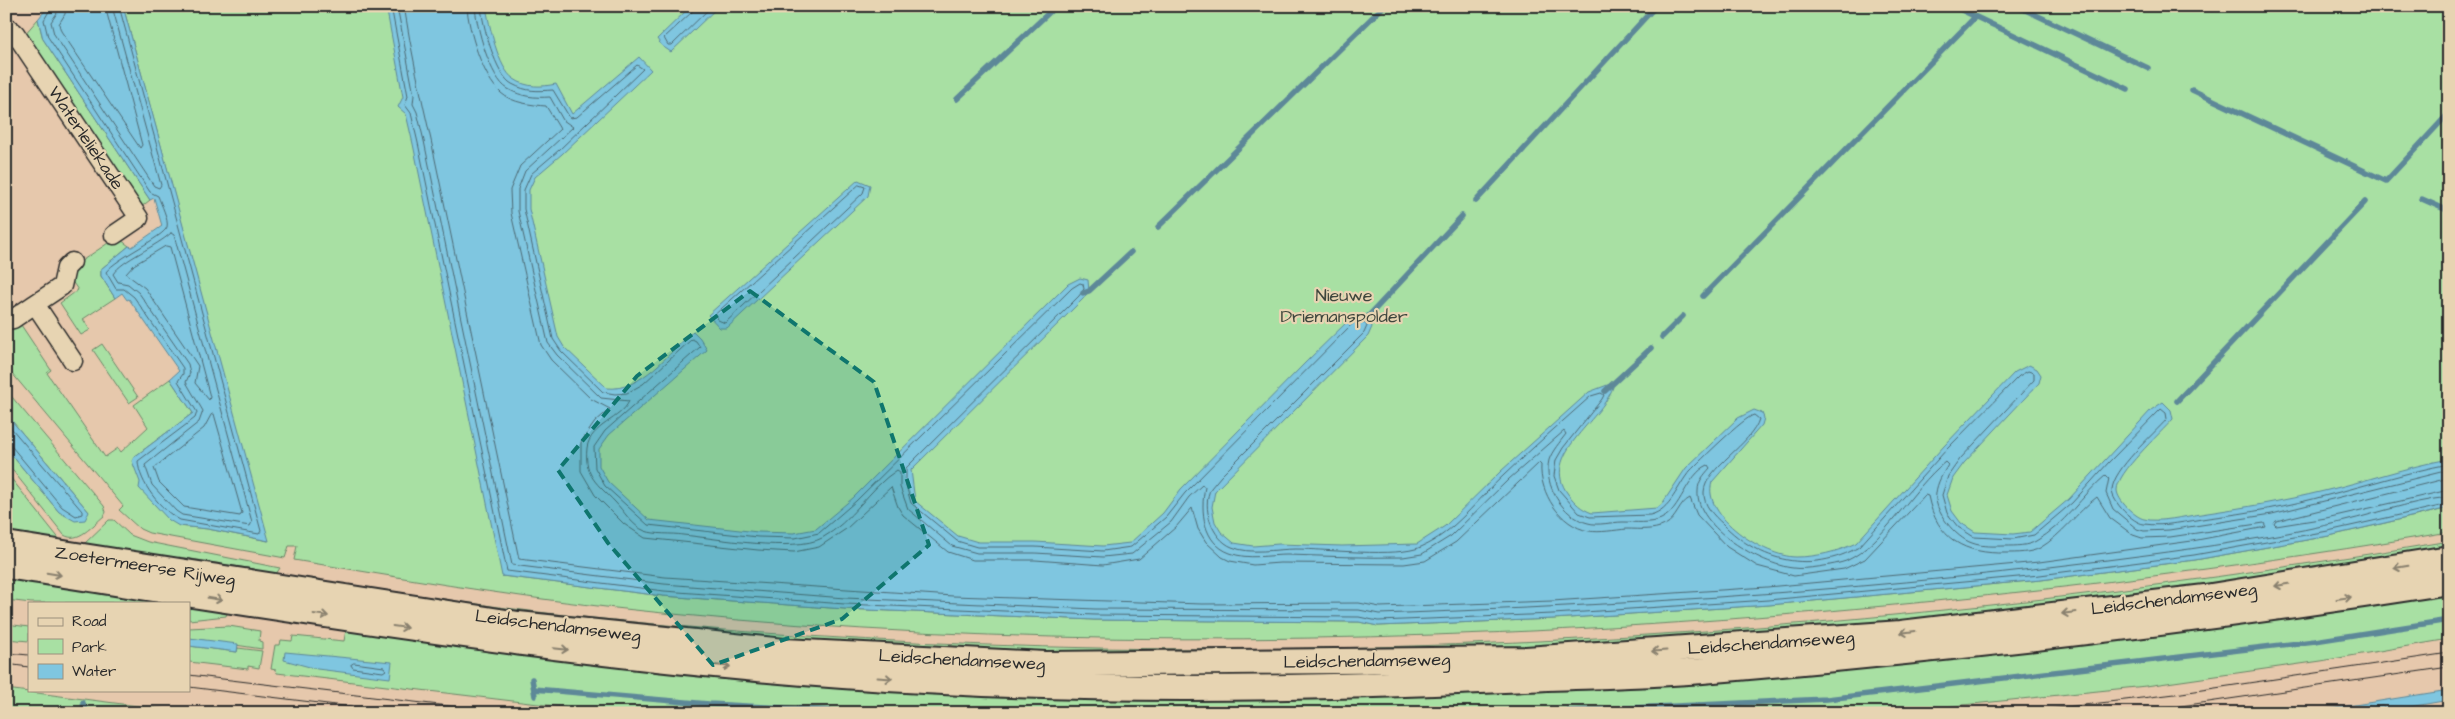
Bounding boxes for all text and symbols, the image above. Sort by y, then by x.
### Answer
street label: Waterleliekade [42,81,130,195]
park label: Nieuwe Driemanspolder [1280,283,1408,329]
street label: Zoetermeerse Rijweg [53,539,237,594]
one-way arrow [2393,562,2409,572]
one-way arrow [46,569,62,579]
street label: Leidschendamseweg [2090,576,2259,623]
one-way arrow [2275,580,2291,590]
one-way arrow [2335,592,2351,602]
one-way arrow [207,594,223,604]
legend [28,602,190,692]
street label: Leidschendamseweg [473,603,642,650]
one-way arrow [2062,608,2078,618]
one-way arrow [312,610,328,620]
text: Road [72,611,107,632]
one-way arrow [392,622,408,632]
street label: Leidschendamseweg [1687,625,1855,662]
one-way arrow [1900,627,1916,637]
text: Park [72,637,107,658]
street label: Leidschendamseweg [878,643,1046,678]
one-way arrow [553,644,569,654]
one-way arrow [1651,646,1667,655]
street label: Leidschendamseweg [1283,647,1451,676]
text: Water [72,661,116,682]
one-way arrow [715,661,731,671]
one-way arrow [877,674,893,683]

